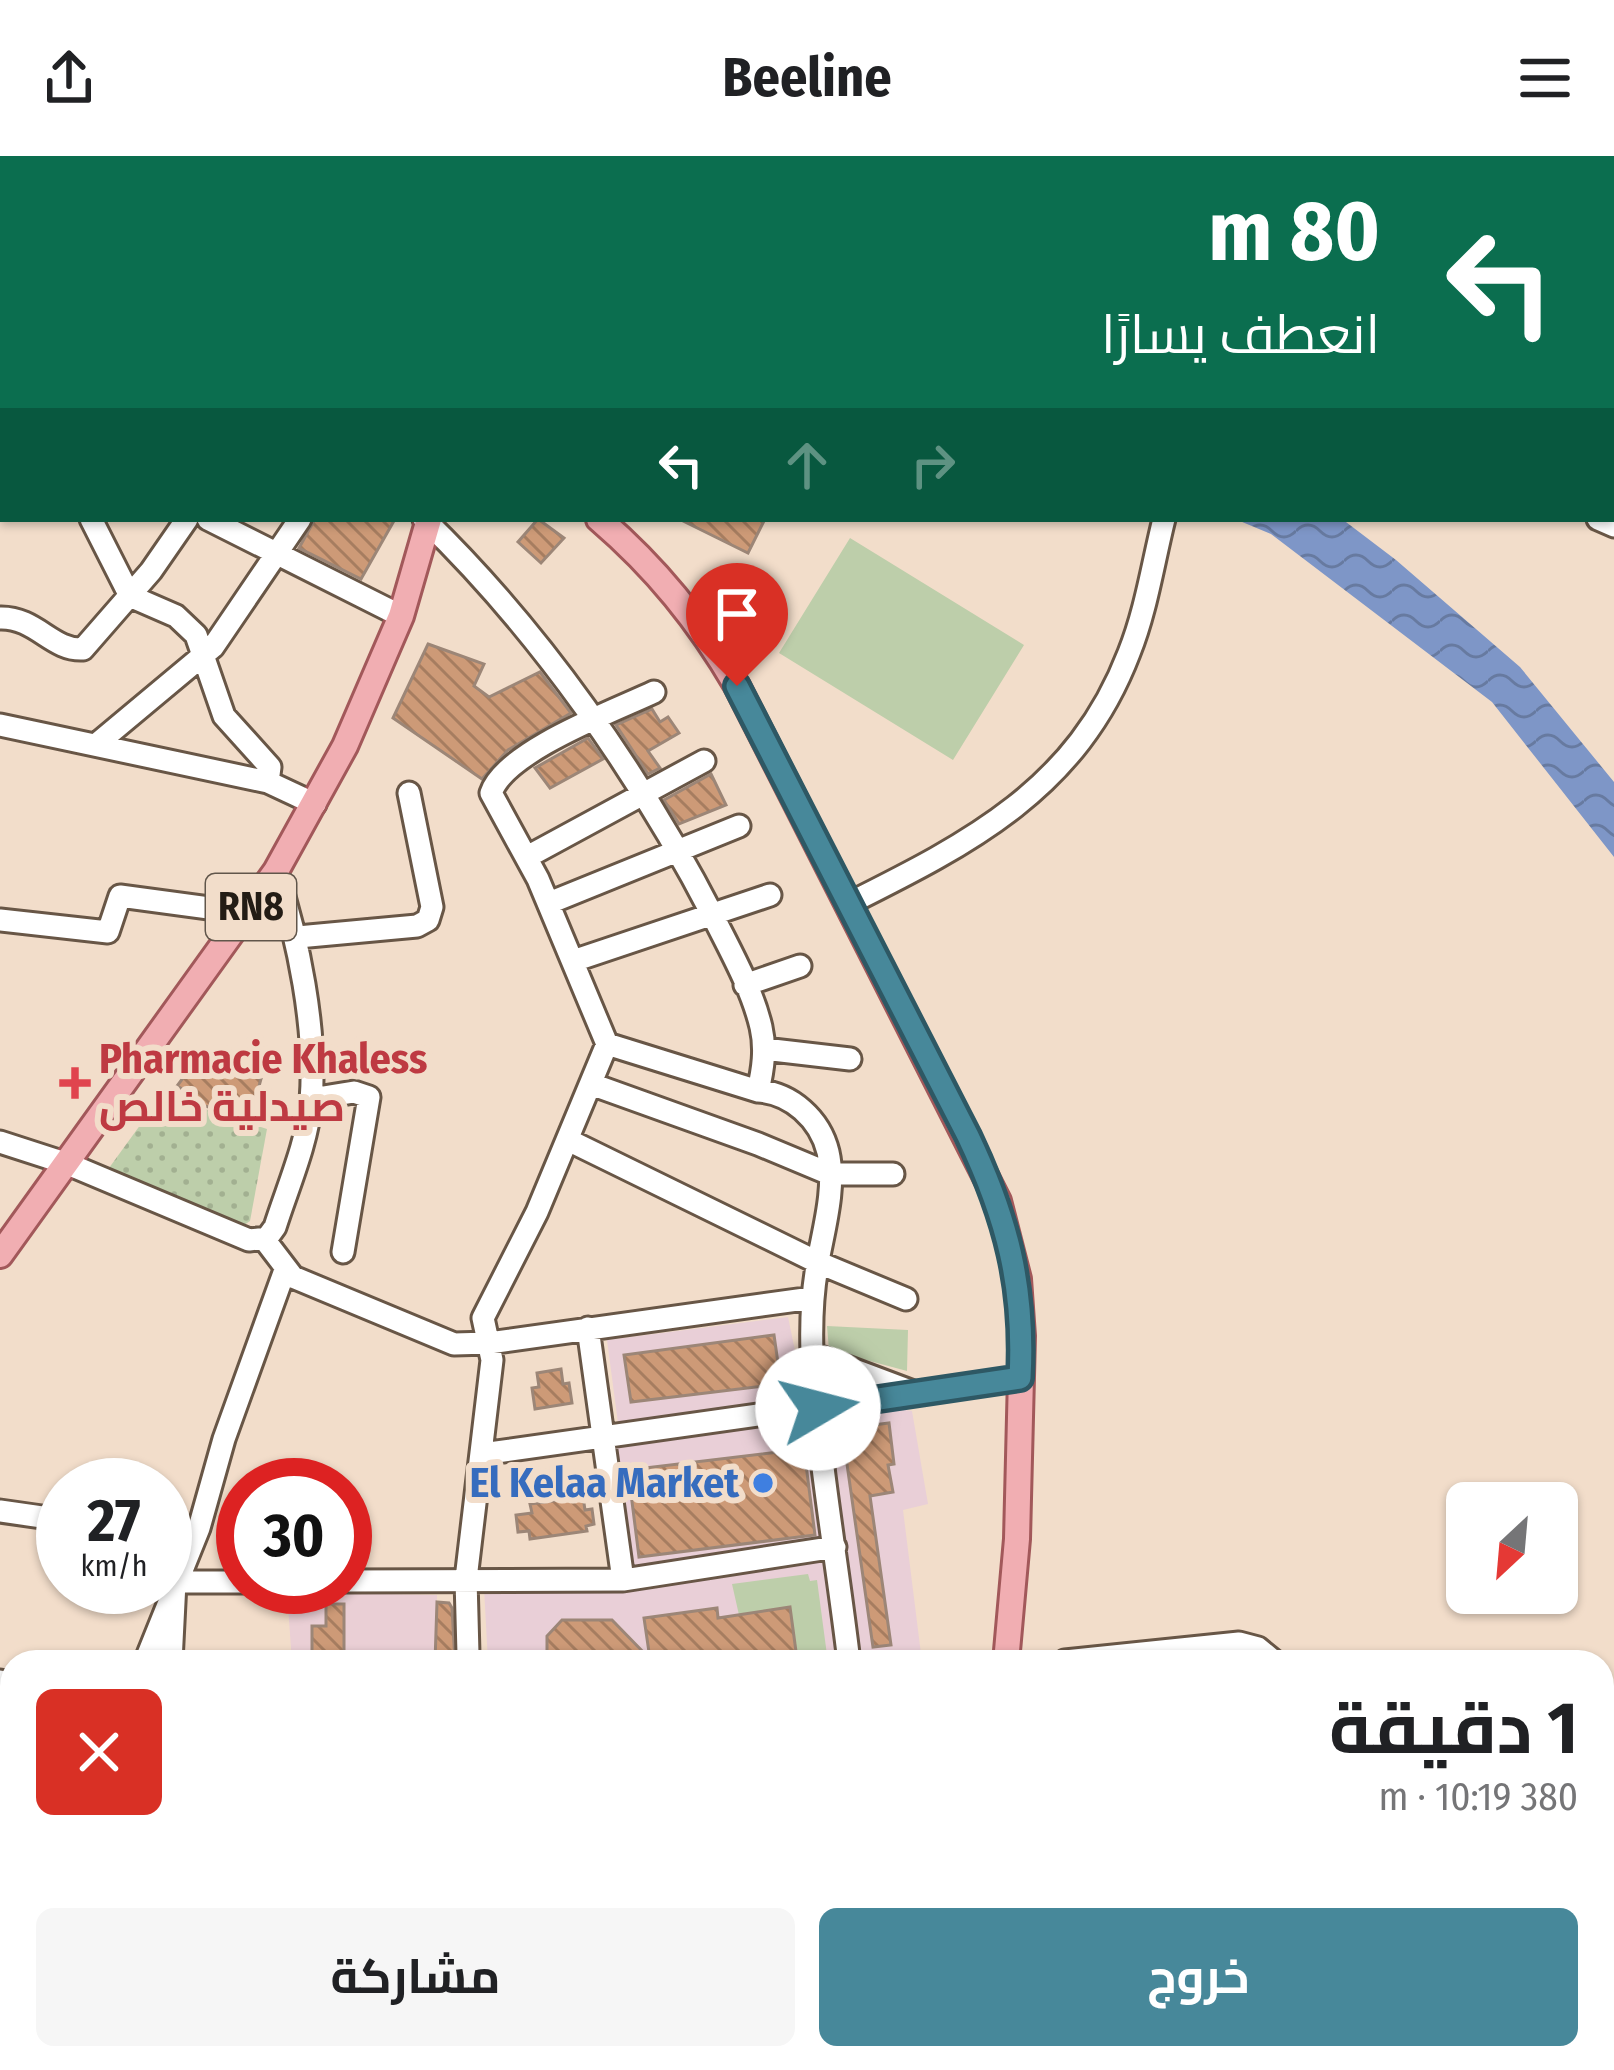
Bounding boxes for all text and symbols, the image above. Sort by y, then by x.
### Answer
icon: share [36,45,102,111]
icon: menu [1512,45,1578,111]
text: Beeline [722,46,892,110]
text: 80 m [1208,181,1380,282]
icon: left [1422,204,1578,360]
text: انعطف يسارًا [1101,303,1380,367]
icon: left [648,432,714,498]
icon: ahead [774,432,840,498]
icon: right [900,432,966,498]
pin [686,563,788,686]
icon: arrive [704,581,770,647]
road number: RN8 [206,874,296,940]
place label: Pharmacie Khaless صيدلية خالص [99,1034,427,1132]
marker: Pharmacie Khaless صيدلية خالص [62,1070,88,1096]
position arrow [755,1345,881,1471]
speed limit sign: 30 [216,1458,372,1614]
place label: El Kelaa Market [469,1458,740,1508]
marker: El Kelaa Market [750,1470,776,1496]
north arrow [1446,1482,1578,1614]
map controls [1446,1482,1578,1614]
text: 27 [87,1485,141,1557]
text: km/h [81,1548,147,1584]
text: 1 دقيقة [1329,1686,1578,1772]
button: close [36,1689,162,1815]
text: 380 m · 10:19 [1378,1774,1578,1820]
button: مشاركة [36,1908,795,2046]
button: خروج [819,1908,1578,2046]

